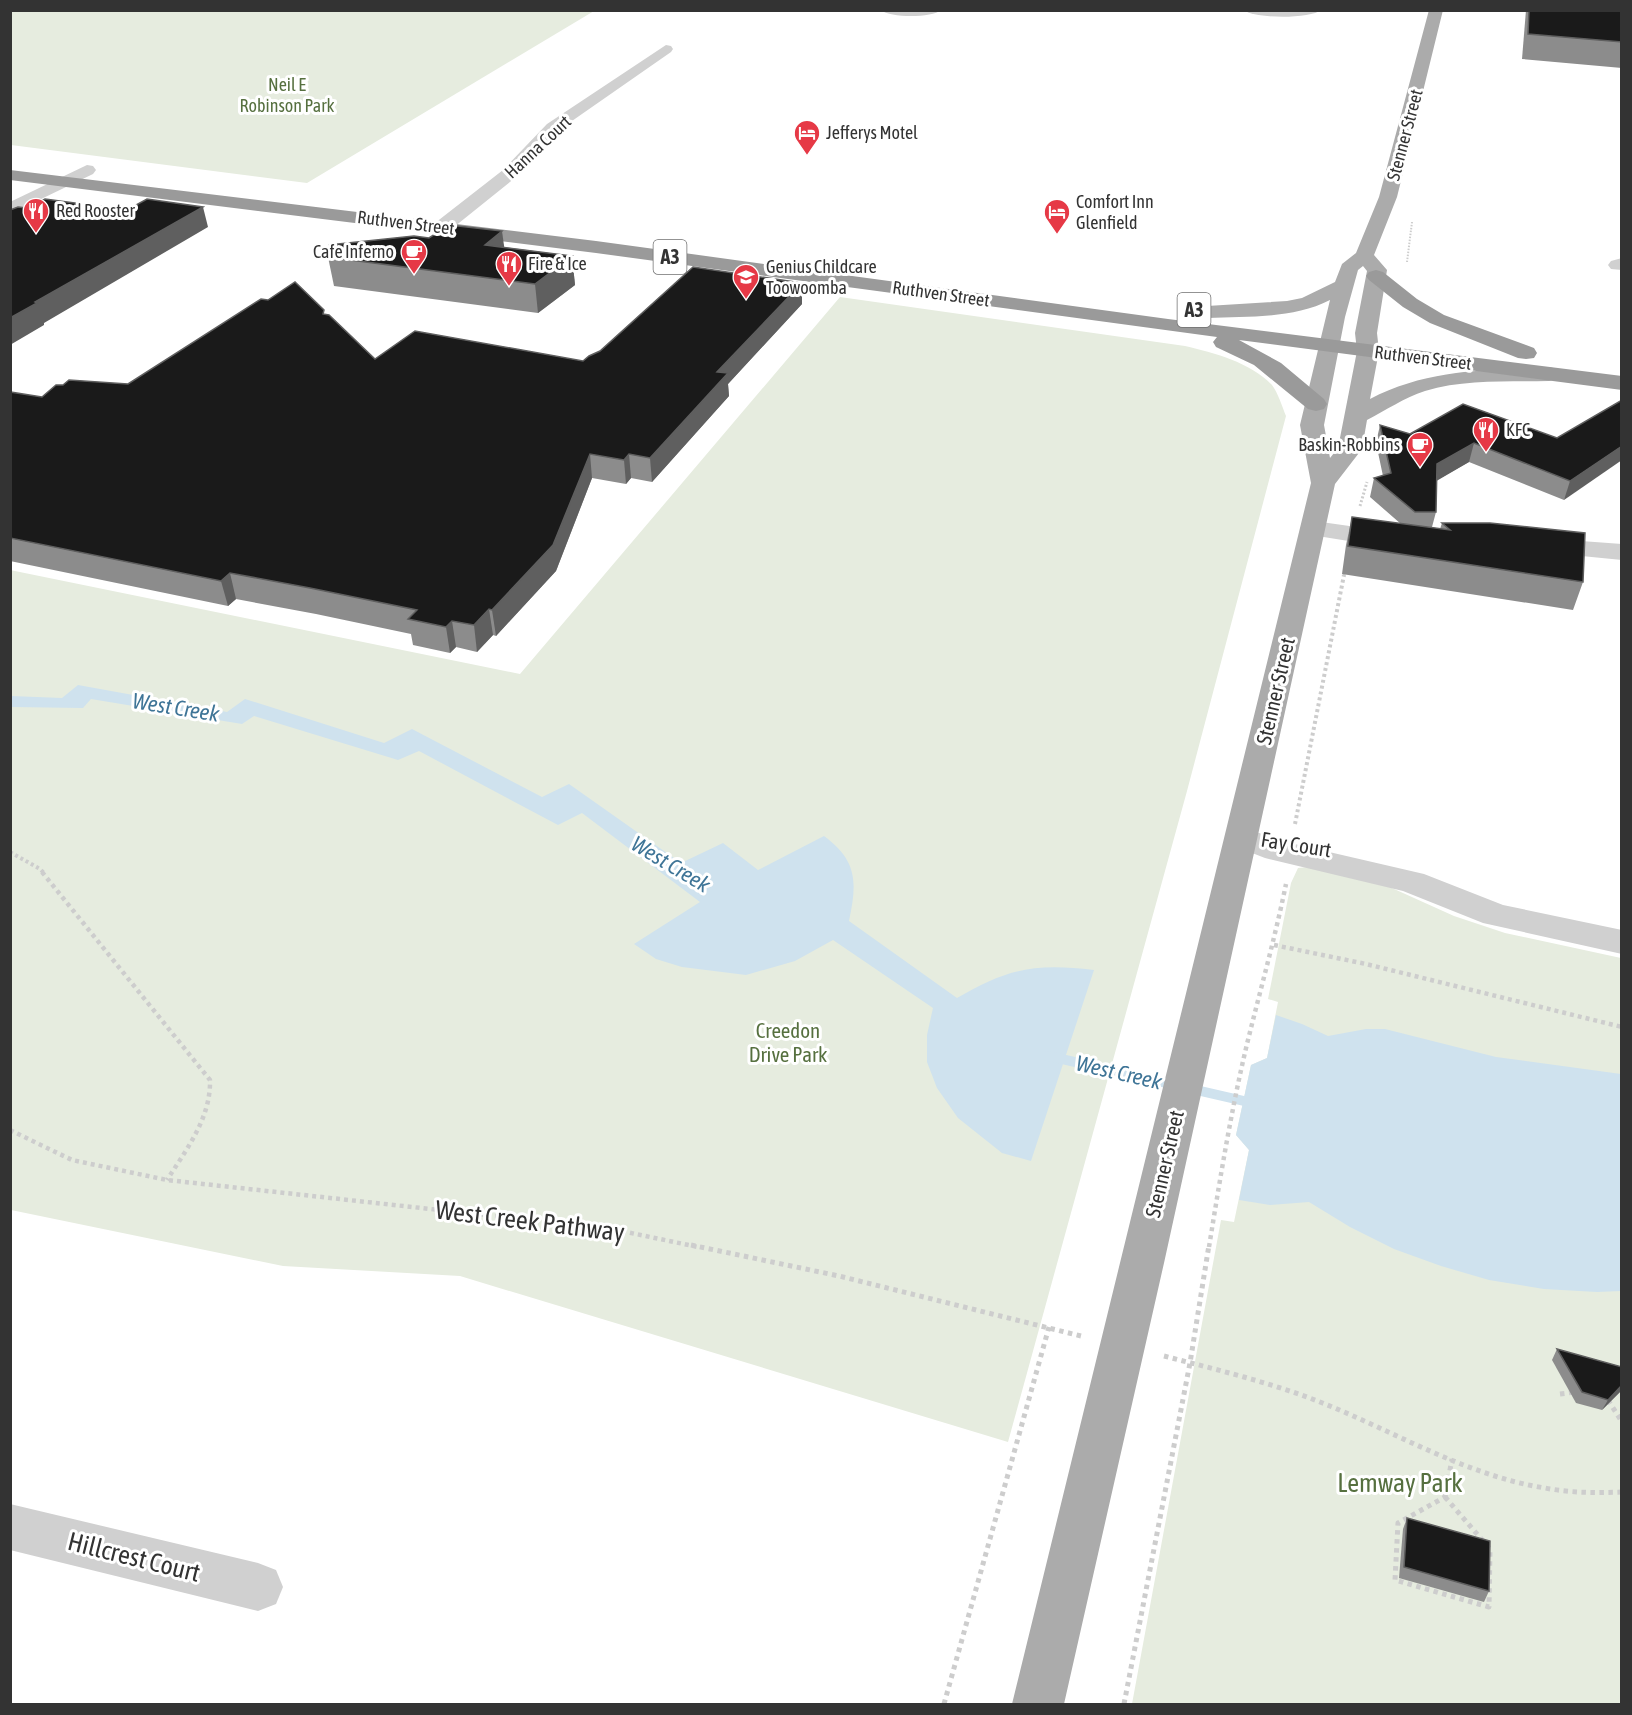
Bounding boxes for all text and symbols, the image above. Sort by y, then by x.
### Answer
park label: Neil E Robinson Park [240,74,335,116]
street label: Stenner Street [1382,87,1427,183]
street label: Hanna Court [500,111,575,183]
hotel icon: Jefferys Motel [792,118,822,156]
place label: Jefferys Motel [826,122,918,143]
place label: Comfort Inn Glenfield [1076,191,1154,233]
restaurant icon: Red Rooster [21,196,51,234]
hotel icon: Comfort Inn Glenfield [1042,197,1072,235]
place label: Red Rooster [56,200,136,221]
street label: Ruthven Street [356,206,456,239]
cafe icon: Cafe Inferno [399,237,429,275]
road number: A3 [654,240,686,274]
place label: Cafe Inferno [313,241,394,262]
restaurant icon: Fire & Ice [494,249,524,287]
place label: Fire & Ice [528,253,587,274]
place label: Genius Childcare Toowoomba [766,256,877,298]
school or university icon: Genius Childcare Toowoomba [731,262,761,300]
street label: Ruthven Street [891,276,991,311]
road number: A3 [1178,293,1210,327]
street label: Ruthven Street [1373,341,1473,374]
restaurant icon: KFC [1471,415,1501,453]
place label: KFC [1506,419,1530,440]
cafe icon: Baskin-Robbins [1405,430,1435,468]
place label: Baskin-Robbins [1298,434,1400,455]
street label: Stenner Street [1251,635,1299,747]
water label: West Creek [131,687,221,727]
street label: Fay Court [1259,827,1333,861]
water label: West Creek [627,830,715,898]
park label: Creedon Drive Park [749,1018,827,1066]
water label: West Creek [1074,1050,1165,1095]
street label: Stenner Street [1140,1108,1188,1220]
street label: West Creek Pathway [434,1195,627,1248]
park label: Lemway Park [1337,1468,1463,1498]
street label: Hillcrest Court [65,1526,203,1588]

